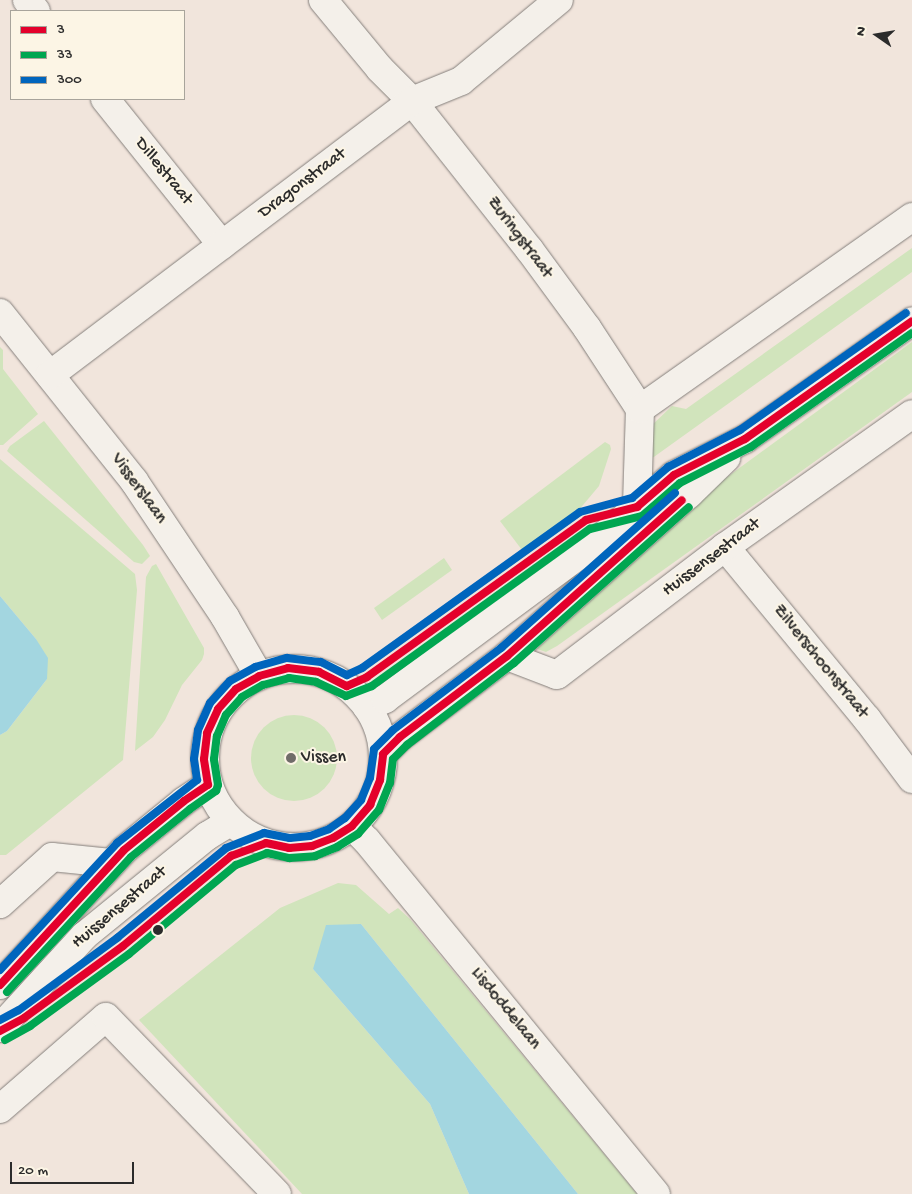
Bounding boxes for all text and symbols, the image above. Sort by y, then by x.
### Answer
legend [10,10,185,100]
north arrow [852,10,902,60]
text: 3 [57,21,65,39]
text: N [853,25,871,38]
text: 33 [57,46,73,64]
text: 300 [57,71,82,89]
street label: Dillestraat [129,134,197,210]
street label: Dragonstraat [255,144,351,224]
street label: Zuringstraat [481,193,557,283]
street label: Visserslaan [105,449,171,529]
street label: Huissensestraat [659,514,765,602]
street label: Zilverschoonstraat [767,601,873,723]
place label: Vissen [301,747,346,769]
marker: Vissen [285,752,297,764]
street label: Huissensestraat [68,862,172,954]
unlabelled marker [153,925,163,935]
street label: Lisdoddelaan [465,963,545,1055]
scale bar [12,1152,136,1184]
text: 20 m [18,1162,48,1180]

